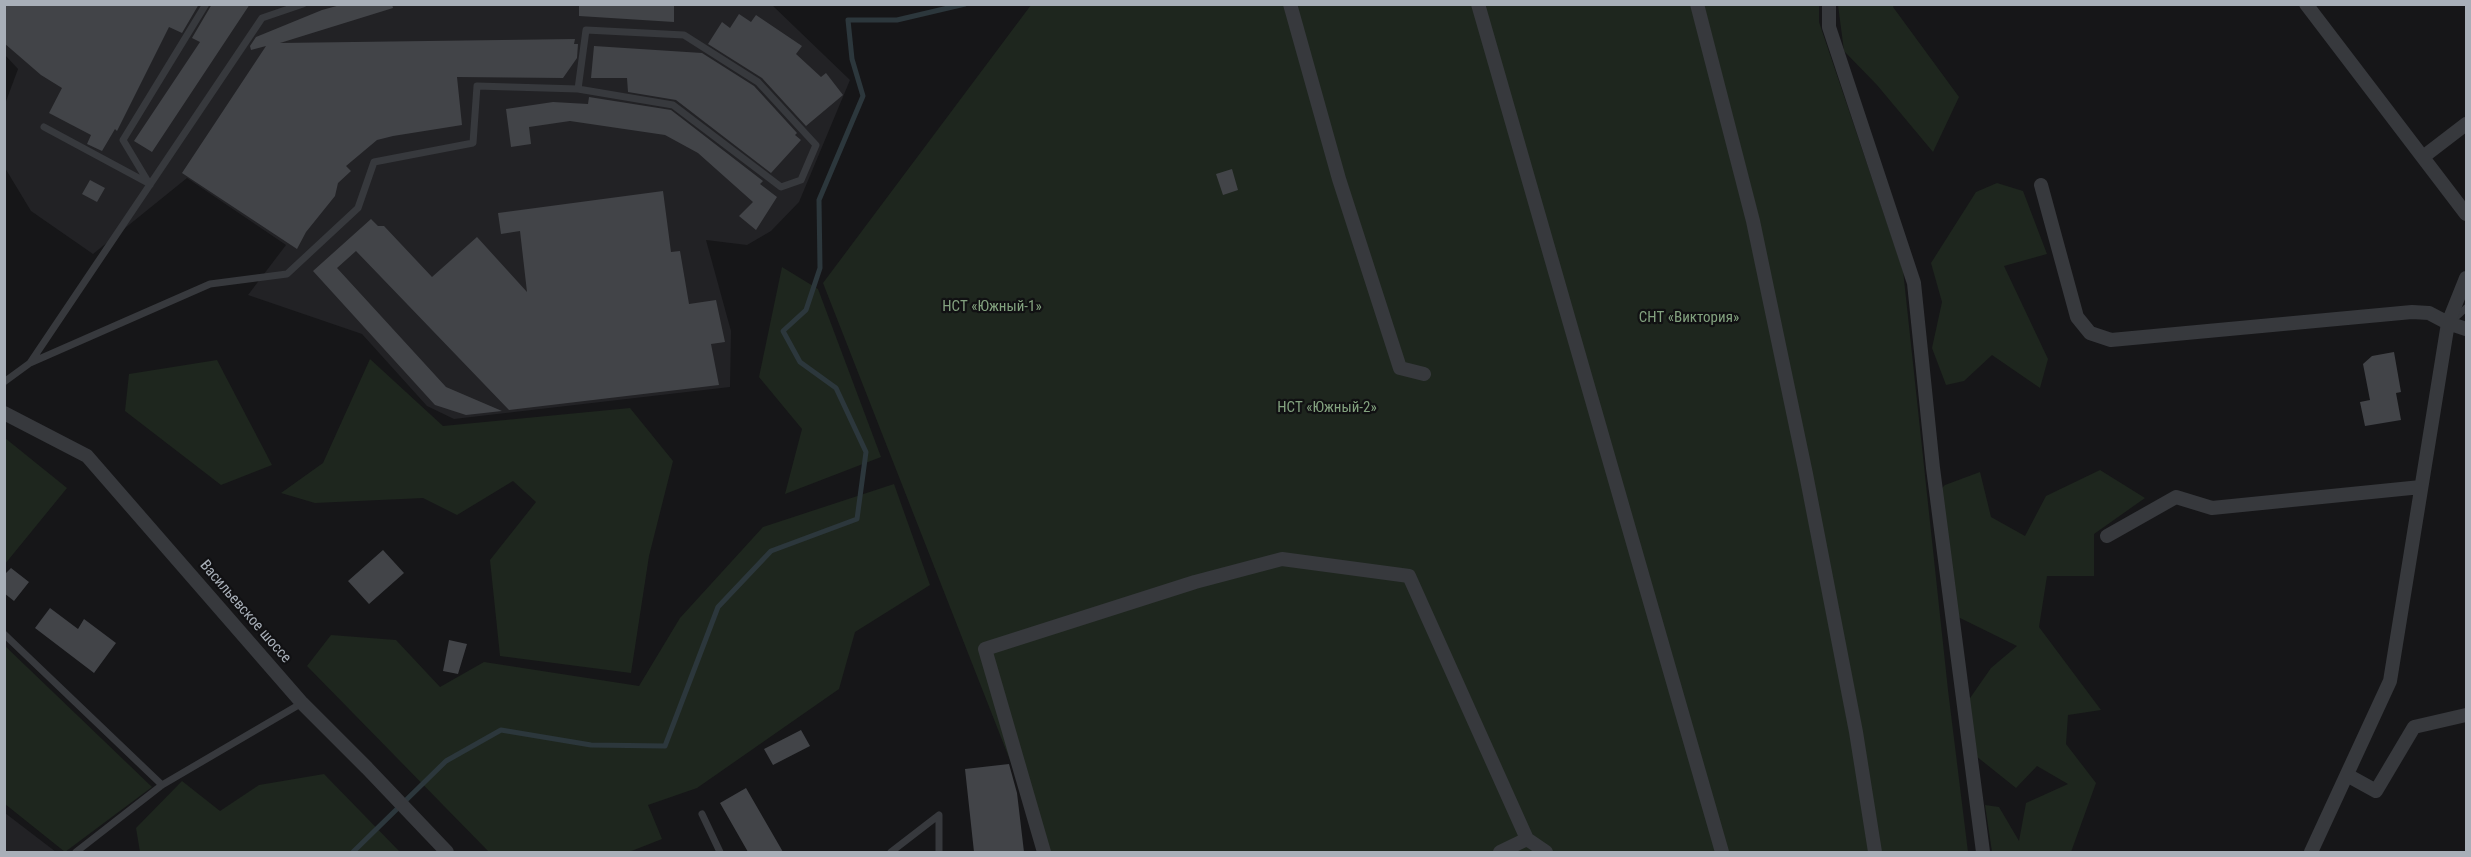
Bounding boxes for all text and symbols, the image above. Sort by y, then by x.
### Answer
park label: НСТ «Южный-1» [942,298,1042,316]
park label: СНТ «Виктория» [1639,309,1739,327]
park label: НСТ «Южный-2» [1277,399,1377,417]
street label: Васильевское шоссе [195,557,295,667]

